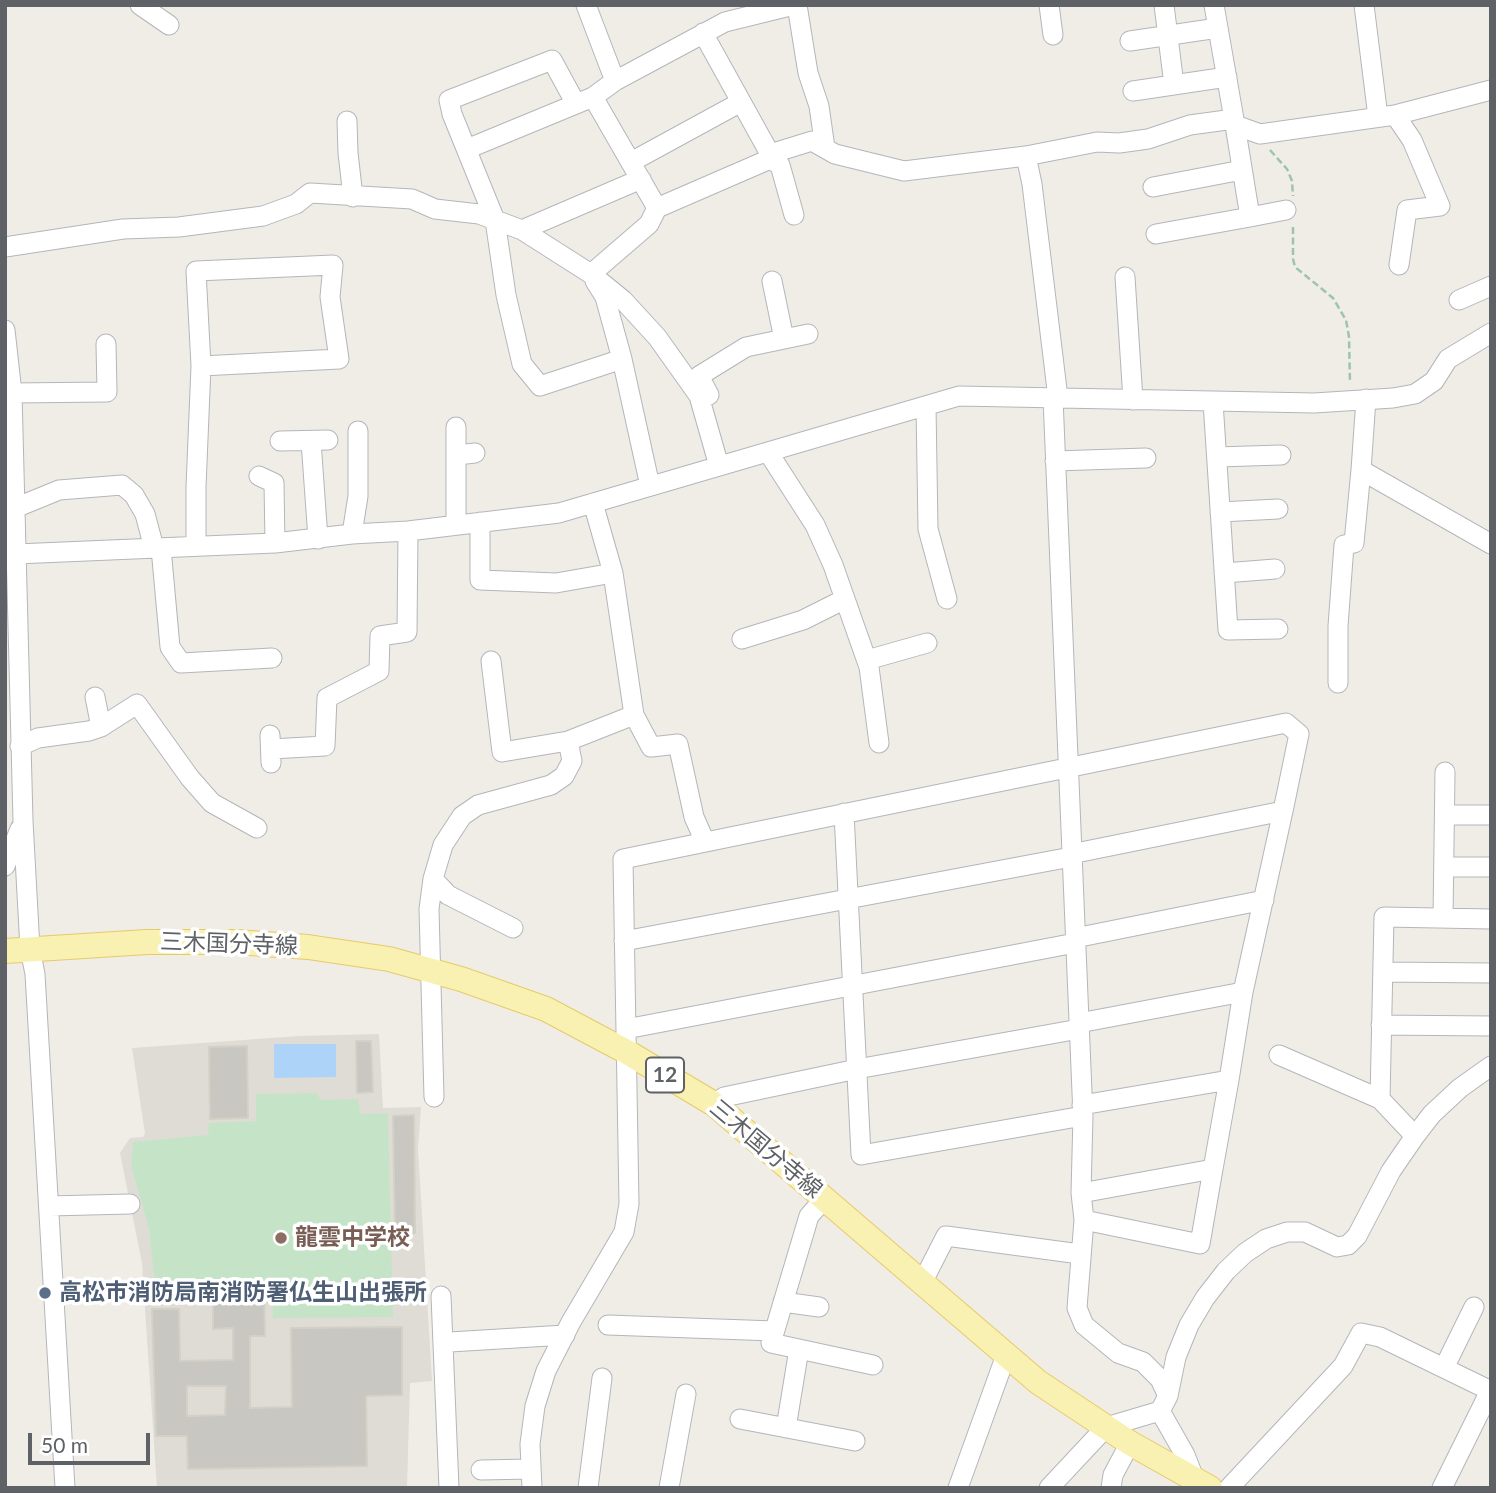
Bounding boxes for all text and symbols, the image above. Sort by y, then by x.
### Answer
street label: 三木国分寺線 [160,928,298,960]
road number: 12 [646,1058,684,1092]
street label: 三木国分寺線 [704,1094,828,1204]
place label: 龍雲中学校 [295,1224,410,1252]
marker: 龍雲中学校 [273,1230,289,1246]
place label: 高松市消防局南消防署仏生山出張所 [59,1279,427,1307]
marker: 高松市消防局南消防署仏生山出張所 [37,1285,53,1301]
scale bar [32,1420,154,1464]
text: 50 m [41,1432,88,1457]

